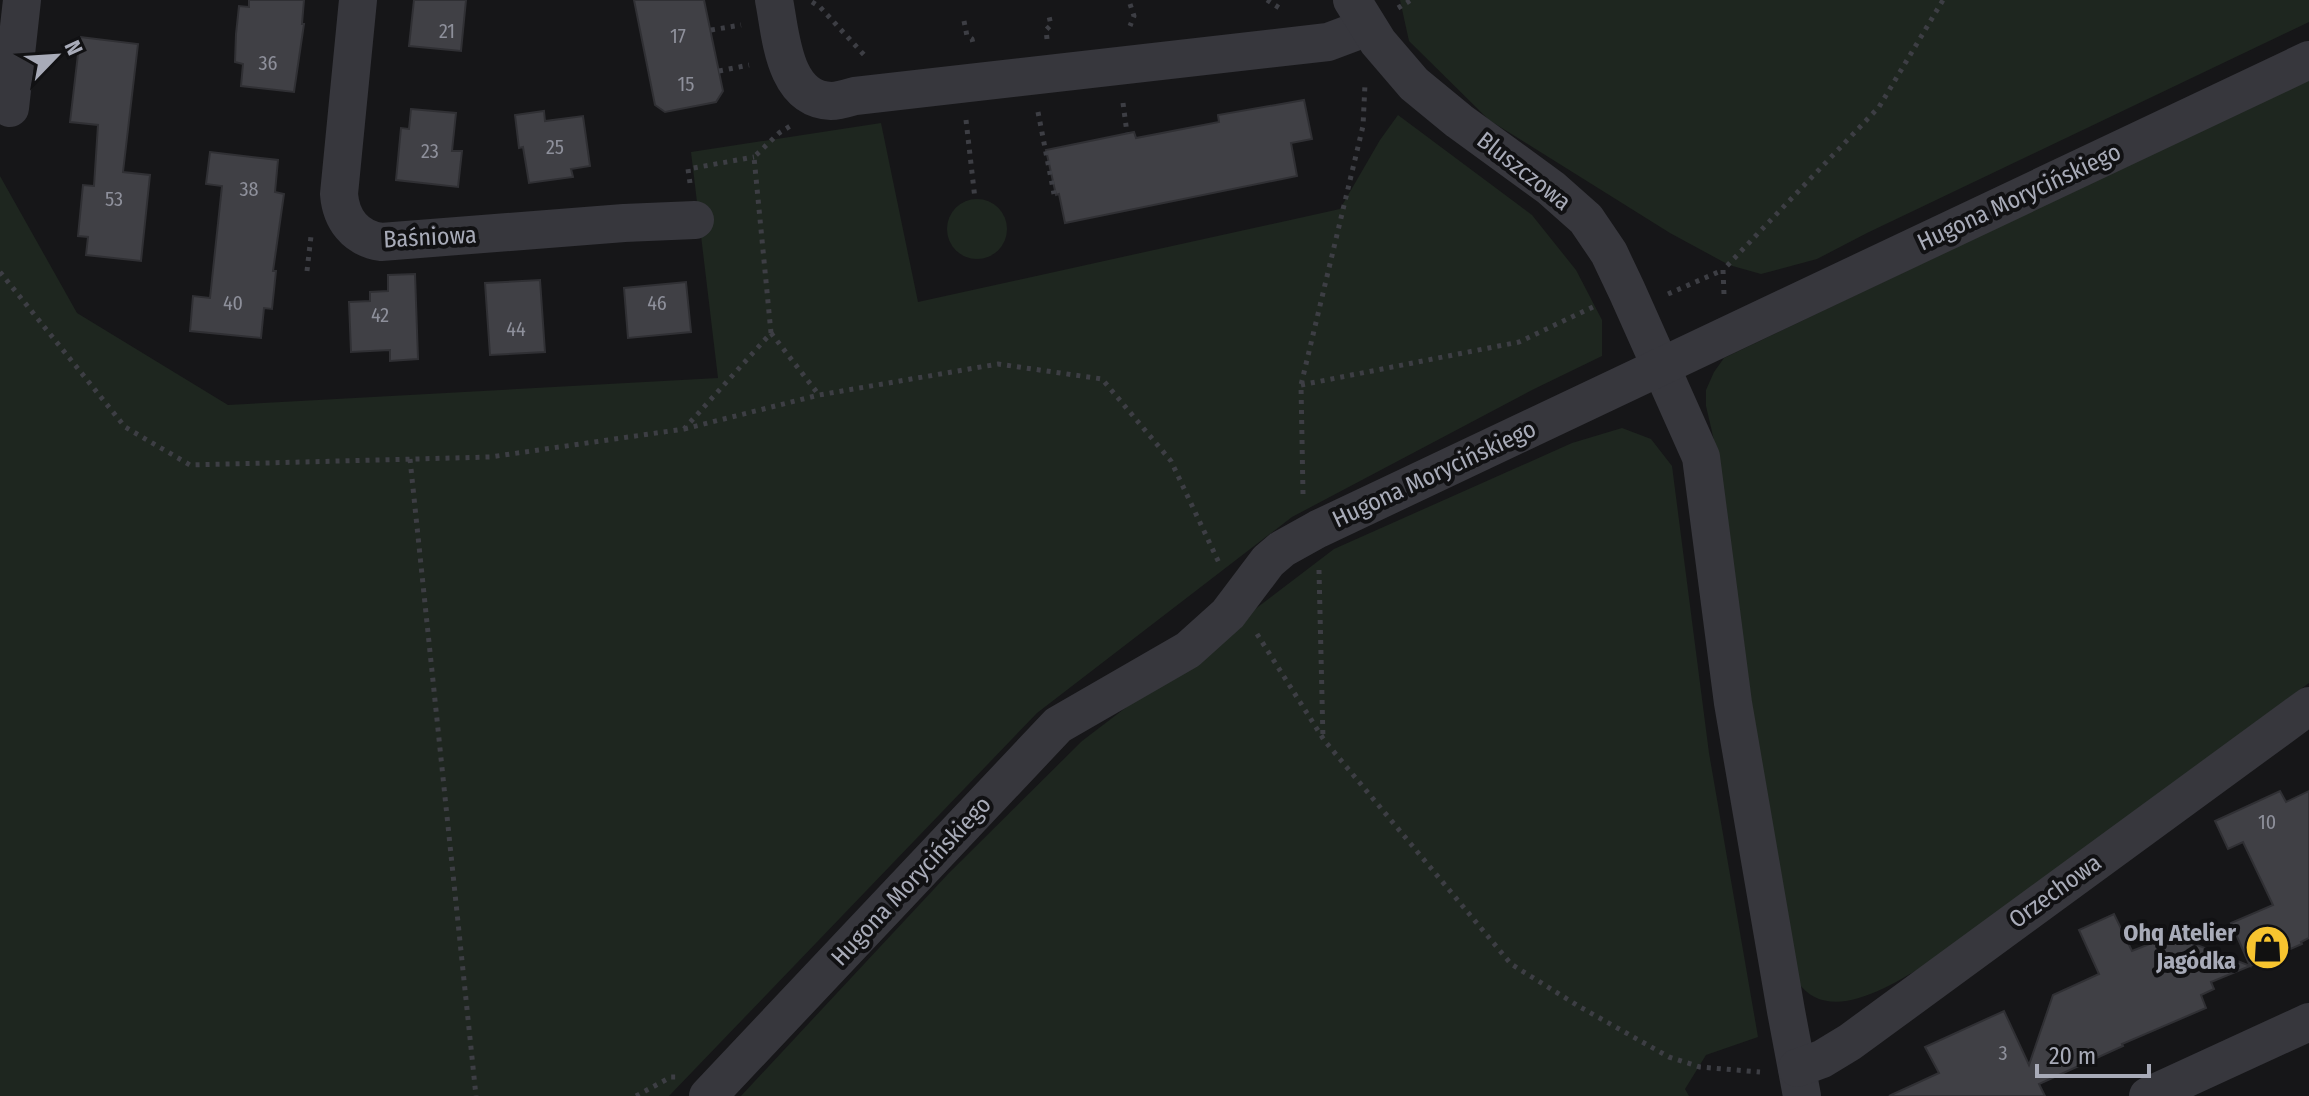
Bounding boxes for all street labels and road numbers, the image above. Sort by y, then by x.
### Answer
street label: Bluszczowa [1472,126,1576,216]
street label: Hugona Morycińskiego [1913,138,2125,256]
street label: Baśniowa [383,221,477,253]
street label: Hugona Morycińskiego [1328,415,1540,533]
street label: Hugona Morycińskiego [825,791,997,971]
street label: Orzechowa [2003,848,2107,934]

